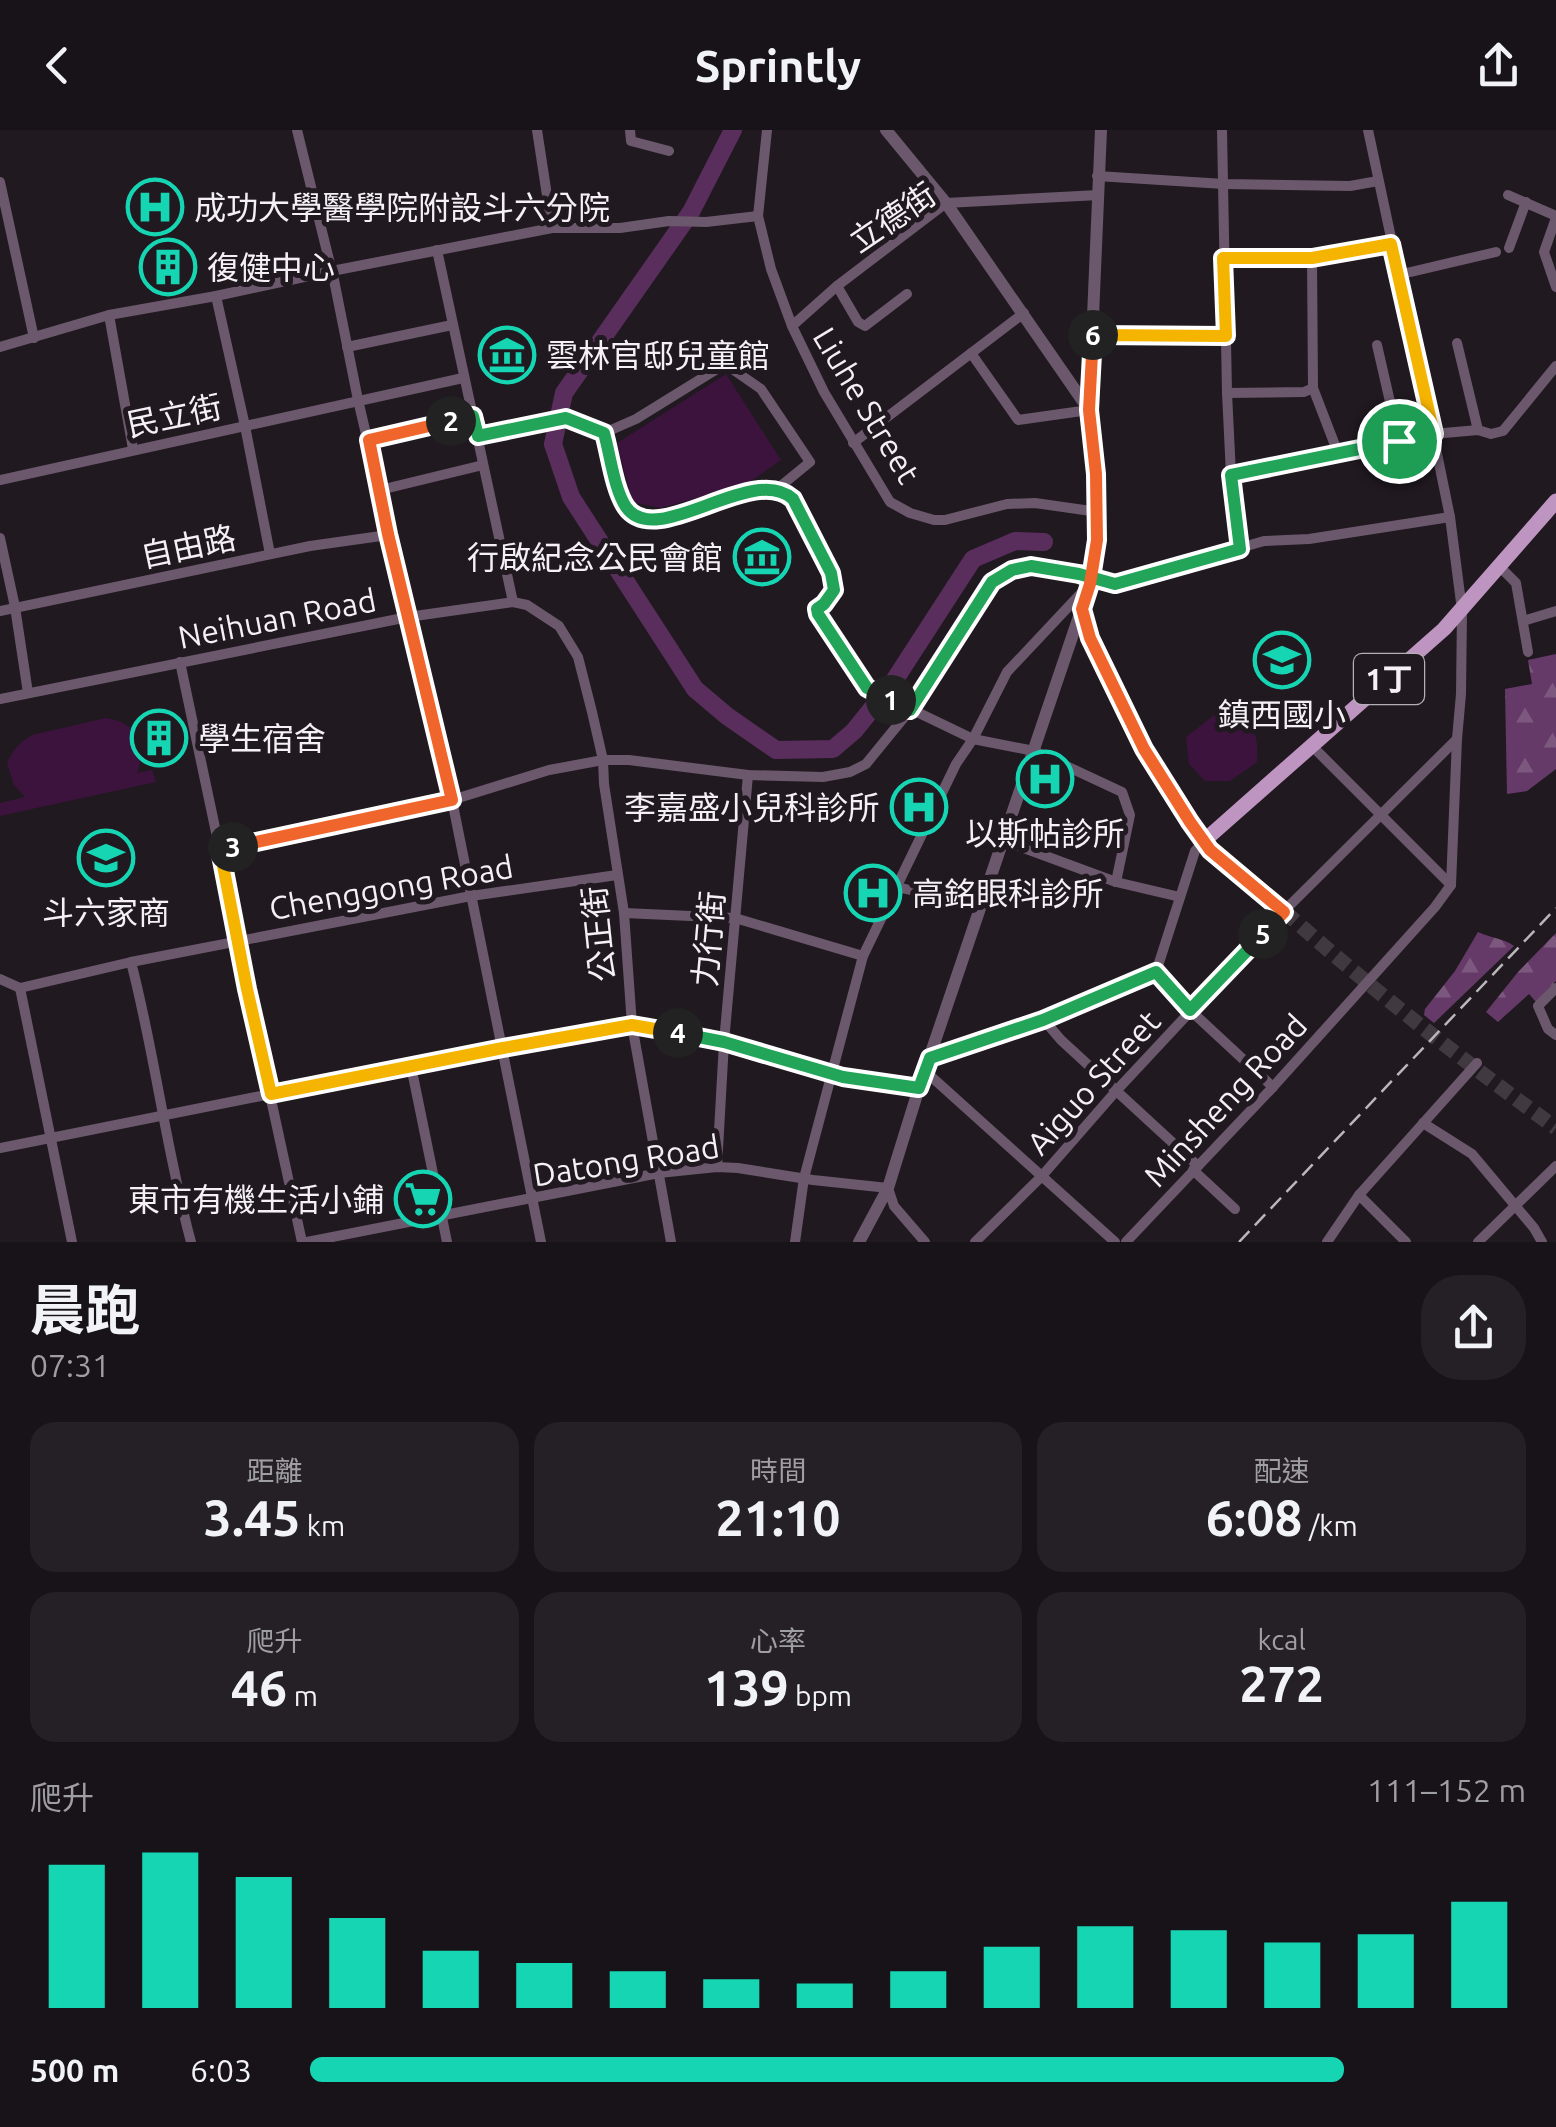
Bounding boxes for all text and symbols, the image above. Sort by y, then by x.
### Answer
icon: back [30,38,85,93]
icon: share [1471,38,1526,93]
text: Sprintly [695,40,861,91]
street label: 立德街 [842,175,942,259]
hospital icon: 成功大學醫學院附設斗六分院 [125,177,185,237]
place label: 成功大學醫學院附設斗六分院 [194,189,610,225]
building icon: 復健中心 [138,237,198,297]
place label: 復健中心 [207,249,335,285]
pin: 6 [1068,310,1118,360]
text: 6 [1085,319,1101,350]
street label: Liuhe Street [807,321,928,490]
museum icon: 雲林官邸兒童館 [477,325,537,385]
place label: 雲林官邸兒童館 [546,337,770,373]
street label: 民立街 [123,387,225,443]
pin: 2 [426,396,476,446]
pin [1357,399,1442,484]
text: 2 [443,405,459,436]
icon: arrive [1372,414,1427,469]
street label: 自由路 [137,518,239,574]
museum icon: 行啟紀念公民會館 [732,527,792,587]
place label: 行啟紀念公民會館 [467,539,723,575]
street label: Neihuan Road [175,581,379,655]
school or university icon: 鎮西國小 [1252,630,1312,690]
road number: 1丁 [1354,654,1424,704]
pin: 1 [866,675,916,725]
text: 1 [883,684,899,715]
place label: 鎮西國小 [1218,696,1346,732]
building icon: 學生宿舍 [129,708,189,768]
place label: 學生宿舍 [198,720,326,756]
hospital icon: 以斯帖診所 [1015,749,1075,809]
hospital icon: 李嘉盛小兒科診所 [889,777,949,837]
place label: 李嘉盛小兒科診所 [624,789,880,825]
place label: 以斯帖診所 [965,815,1125,851]
pin: 3 [208,822,258,872]
school or university icon: 斗六家商 [76,828,136,888]
text: 3 [225,831,241,862]
street label: Chenggong Road [266,848,516,926]
hospital icon: 高銘眼科診所 [843,863,903,923]
place label: 高銘眼科診所 [912,875,1104,911]
street label: 公正街 [575,884,621,984]
street label: 力行街 [686,890,730,988]
place label: 斗六家商 [42,894,170,930]
pin: 5 [1238,909,1288,959]
text: 5 [1255,918,1271,949]
street label: Aiguo Street [1019,1003,1167,1161]
street label: Minsheng Road [1136,1007,1314,1193]
pin: 4 [653,1008,703,1058]
text: 4 [670,1017,686,1048]
street label: Datong Road [530,1128,722,1192]
supermarket icon: 東市有機生活小鋪 [393,1169,453,1229]
place label: 東市有機生活小鋪 [128,1181,384,1217]
button: share [1421,1275,1526,1380]
text: 晨跑 [30,1279,140,1340]
text: 07:31 [30,1347,110,1383]
text: 距離 [246,1455,302,1486]
text: 時間 [750,1455,806,1486]
text: 配速 [1254,1455,1310,1486]
text: 3.45 [204,1489,300,1545]
text: 21:10 [715,1489,841,1545]
text: 6:08 [1206,1489,1303,1545]
text: km [300,1510,345,1541]
text: /km [1303,1510,1358,1541]
text: kcal [1257,1624,1306,1655]
text: 爬升 [246,1625,302,1656]
text: 心率 [750,1625,806,1656]
text: 272 [1239,1655,1324,1711]
text: 46 [231,1659,287,1715]
text: 139 [704,1659,789,1715]
text: m [287,1680,318,1711]
text: bpm [789,1680,852,1711]
text: 111–152 m [1367,1772,1526,1808]
text: 爬升 [30,1779,94,1815]
text: 500 m [30,2052,119,2088]
text: 6:03 [190,2052,252,2088]

